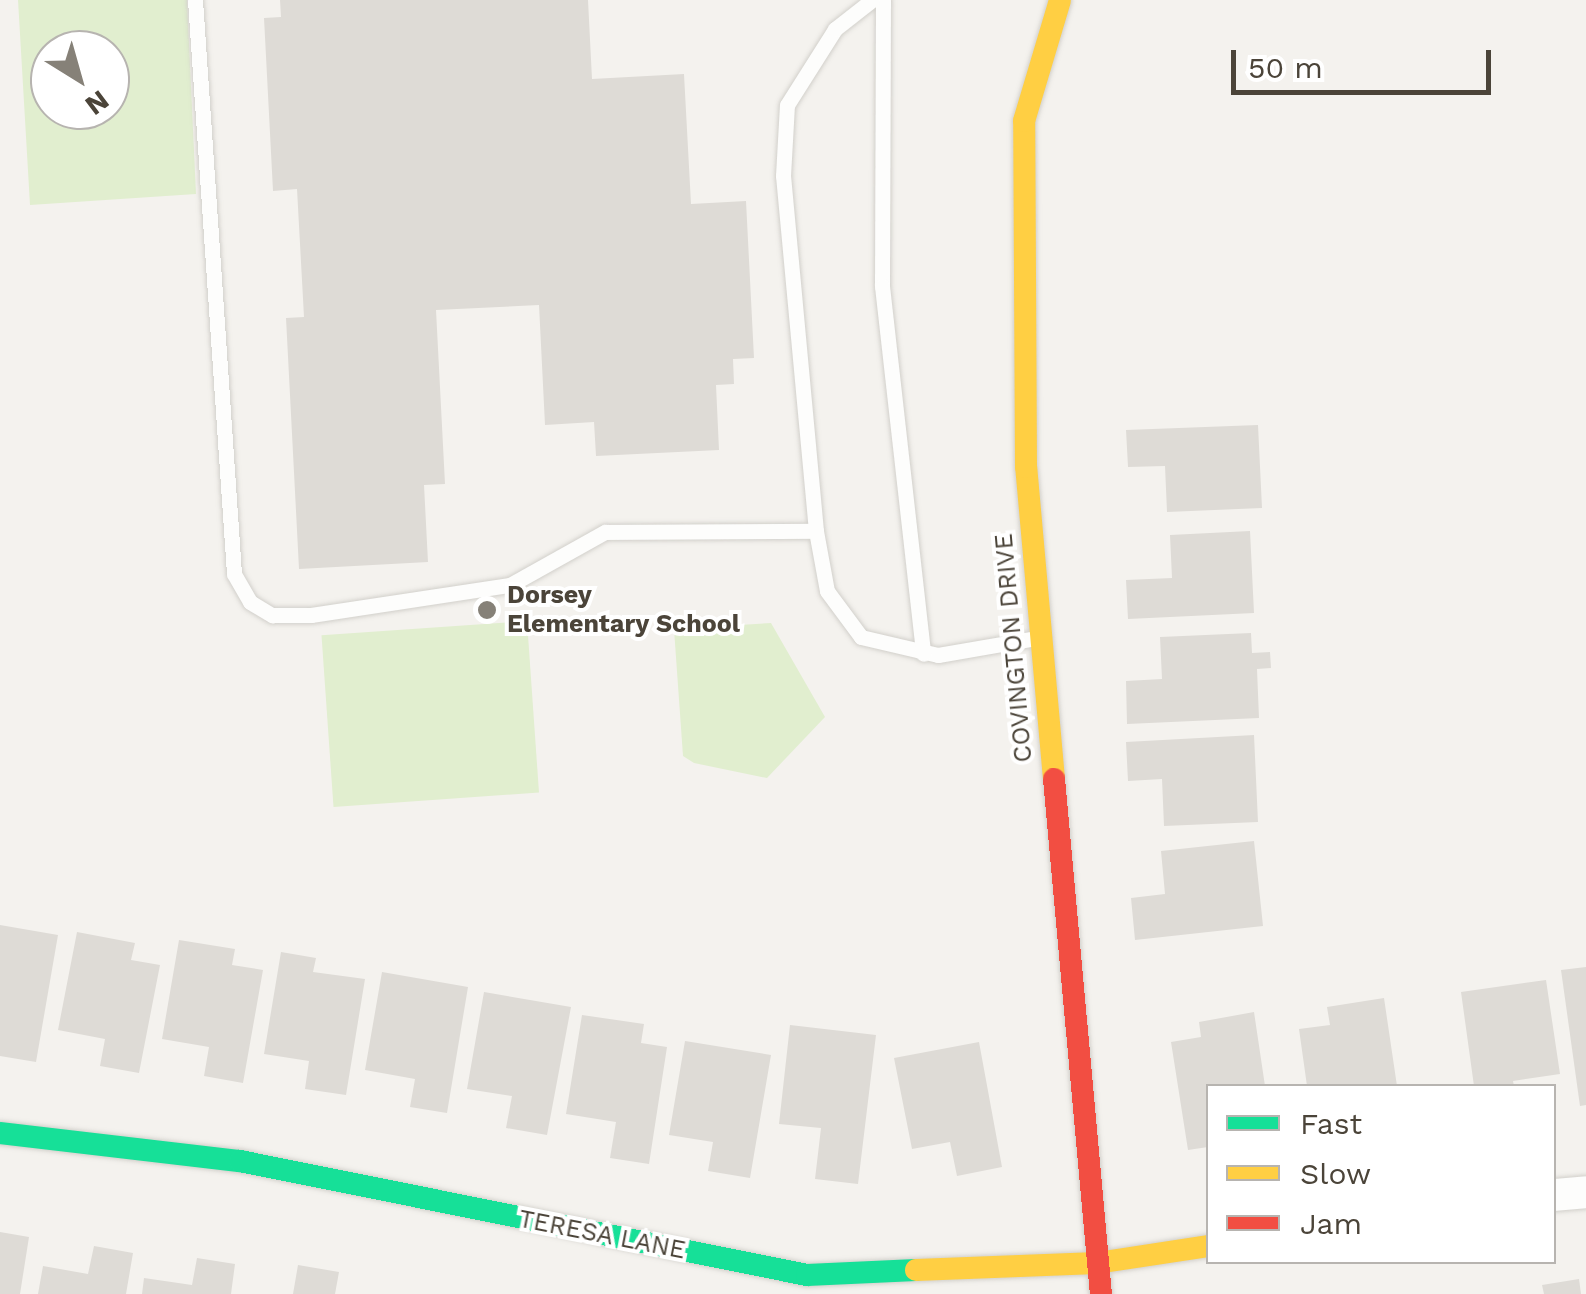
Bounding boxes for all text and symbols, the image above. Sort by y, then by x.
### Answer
north arrow [30,30,130,130]
scale bar [1236,30,1496,92]
text: 50 m [1248,50,1323,85]
text: N [79,83,115,122]
street label: COVINGTON DRIVE [989,532,1039,764]
place label: Dorsey Elementary School [507,581,740,640]
marker: Dorsey Elementary School [476,599,498,621]
legend [1206,1084,1556,1264]
text: Fast [1300,1106,1362,1141]
text: Slow [1300,1156,1371,1191]
street label: TERESA LANE [516,1204,688,1266]
text: Jam [1300,1206,1362,1241]

